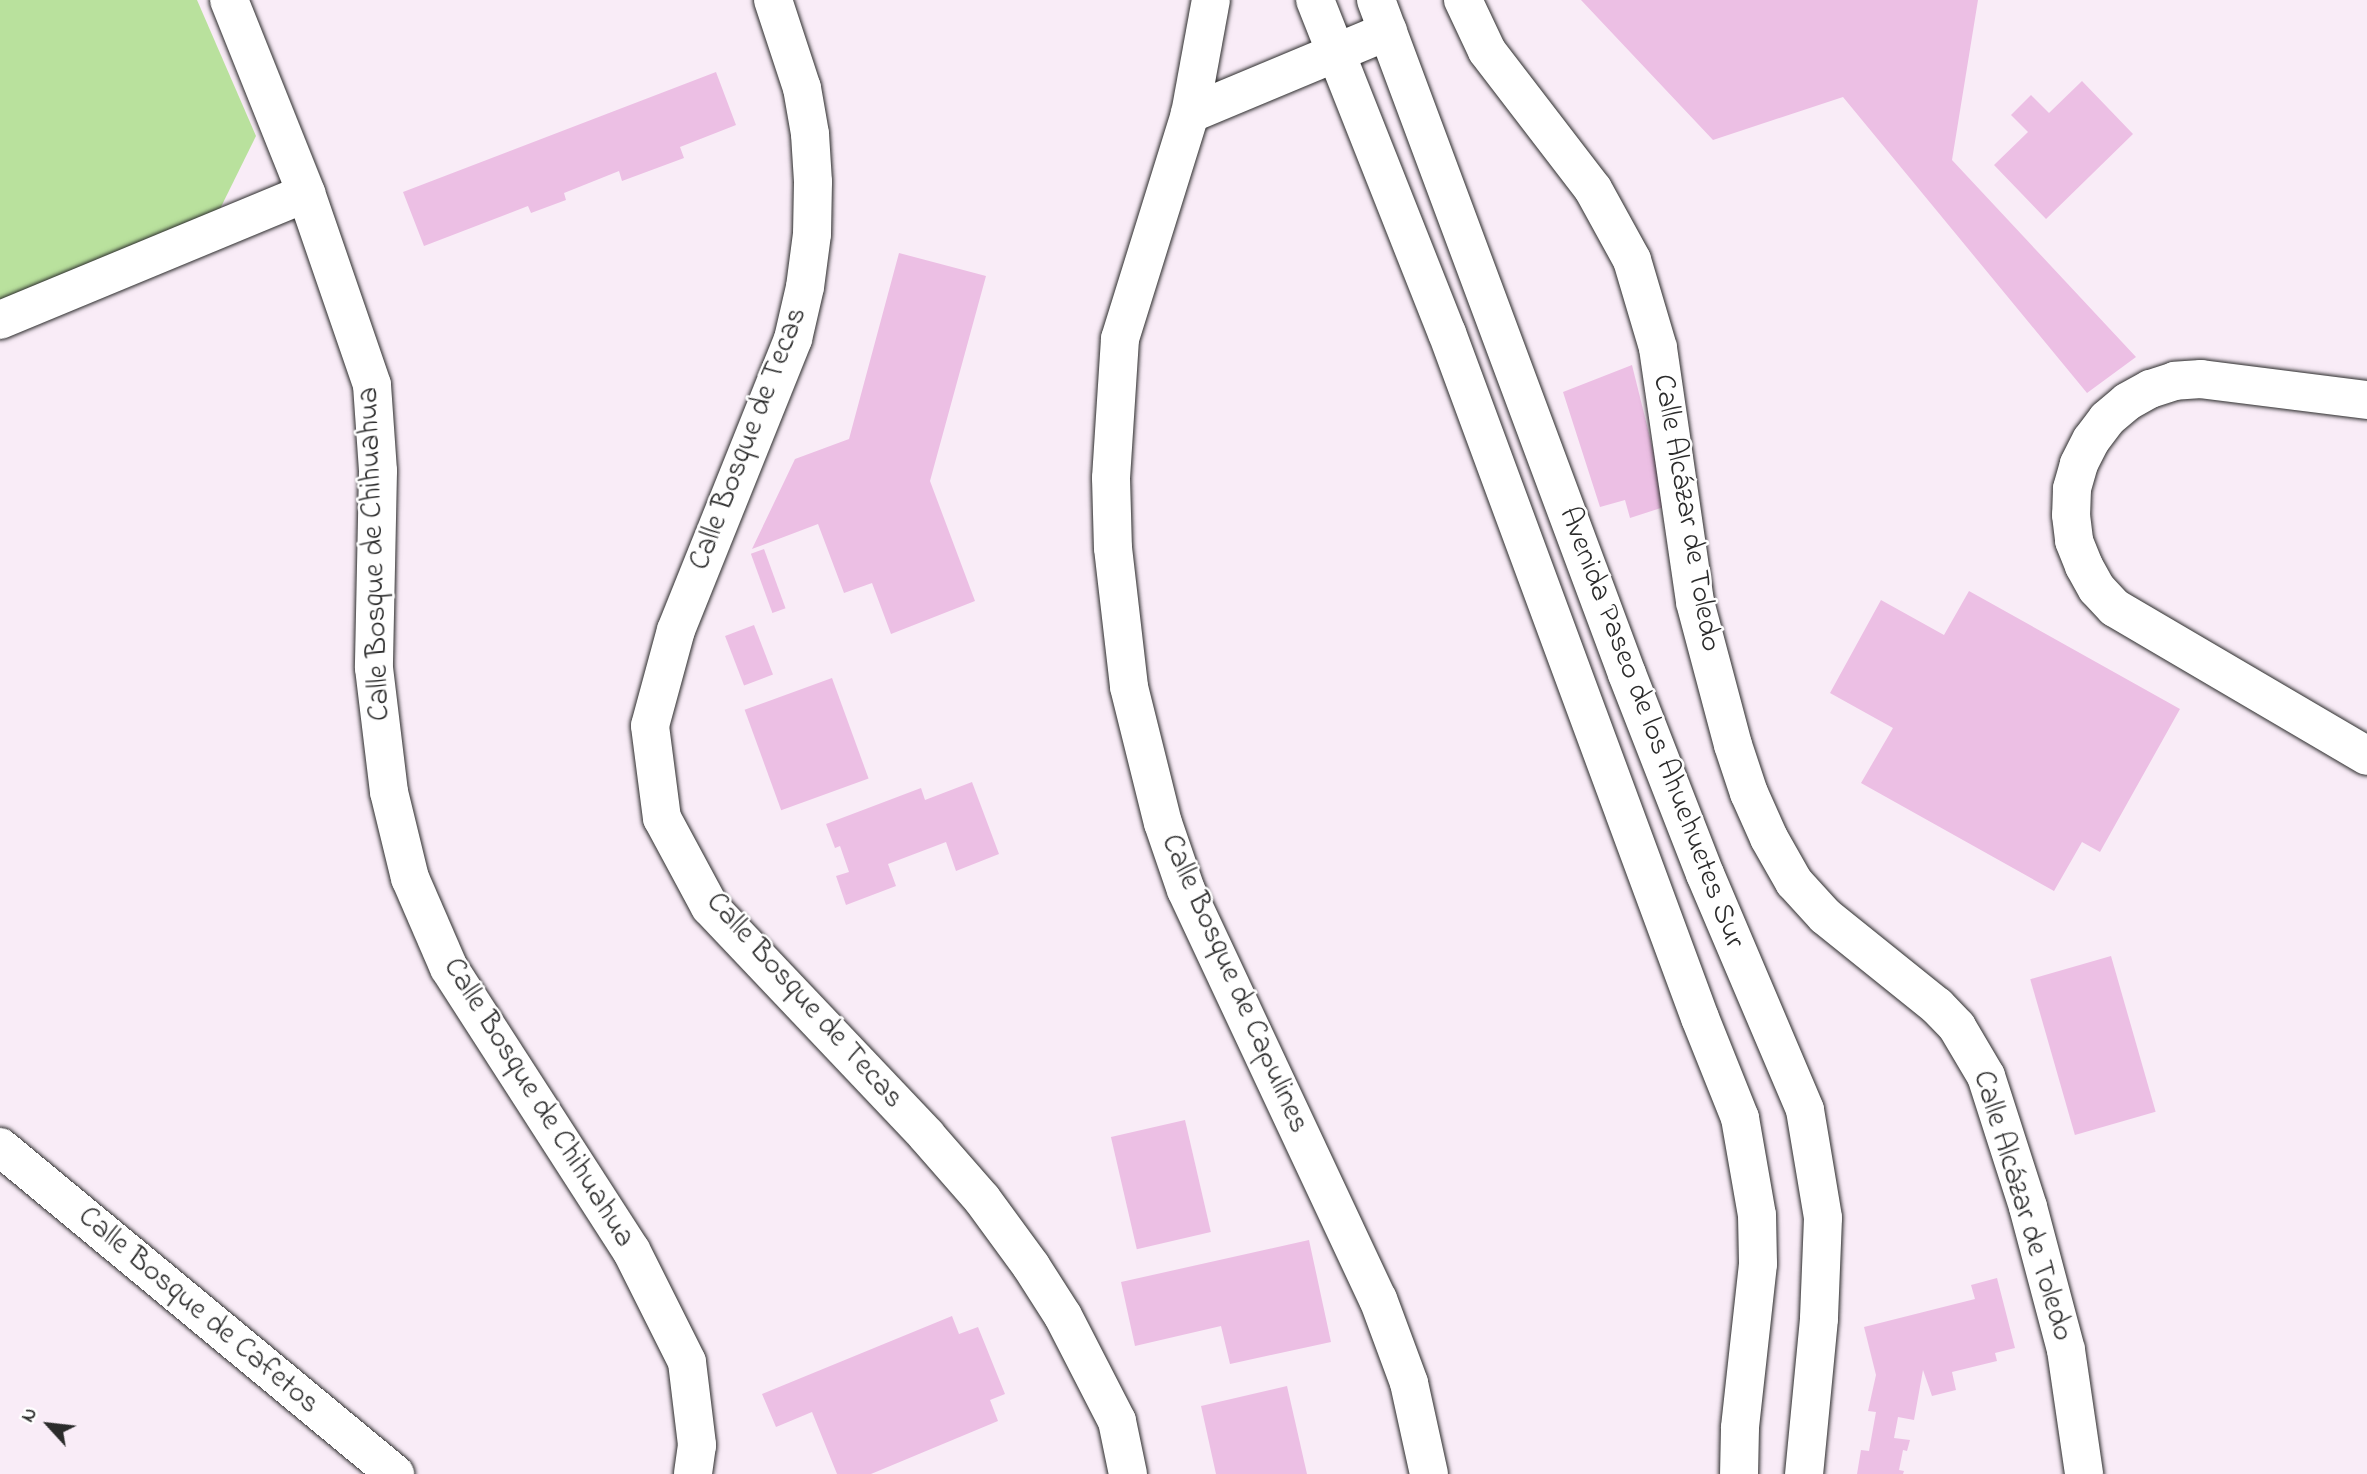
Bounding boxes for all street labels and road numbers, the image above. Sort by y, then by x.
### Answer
street label: Calle Bosque de Tecas [682,303,816,575]
street label: Calle Alcázar de Toledo [1644,372,1728,654]
street label: Calle Bosque de Chihuahua [351,386,399,722]
street label: Avenida Paseo de los Ahuehuetes Sur [1550,502,1752,954]
street label: Calle Bosque de Capulines [1152,829,1316,1139]
street label: Calle Bosque de Tecas [697,885,911,1117]
street label: Calle Bosque de Chihuahua [434,952,642,1254]
street label: Calle Alcázar de Toledo [1964,1067,2080,1345]
street label: Calle Bosque de Cafetos [70,1200,326,1422]

